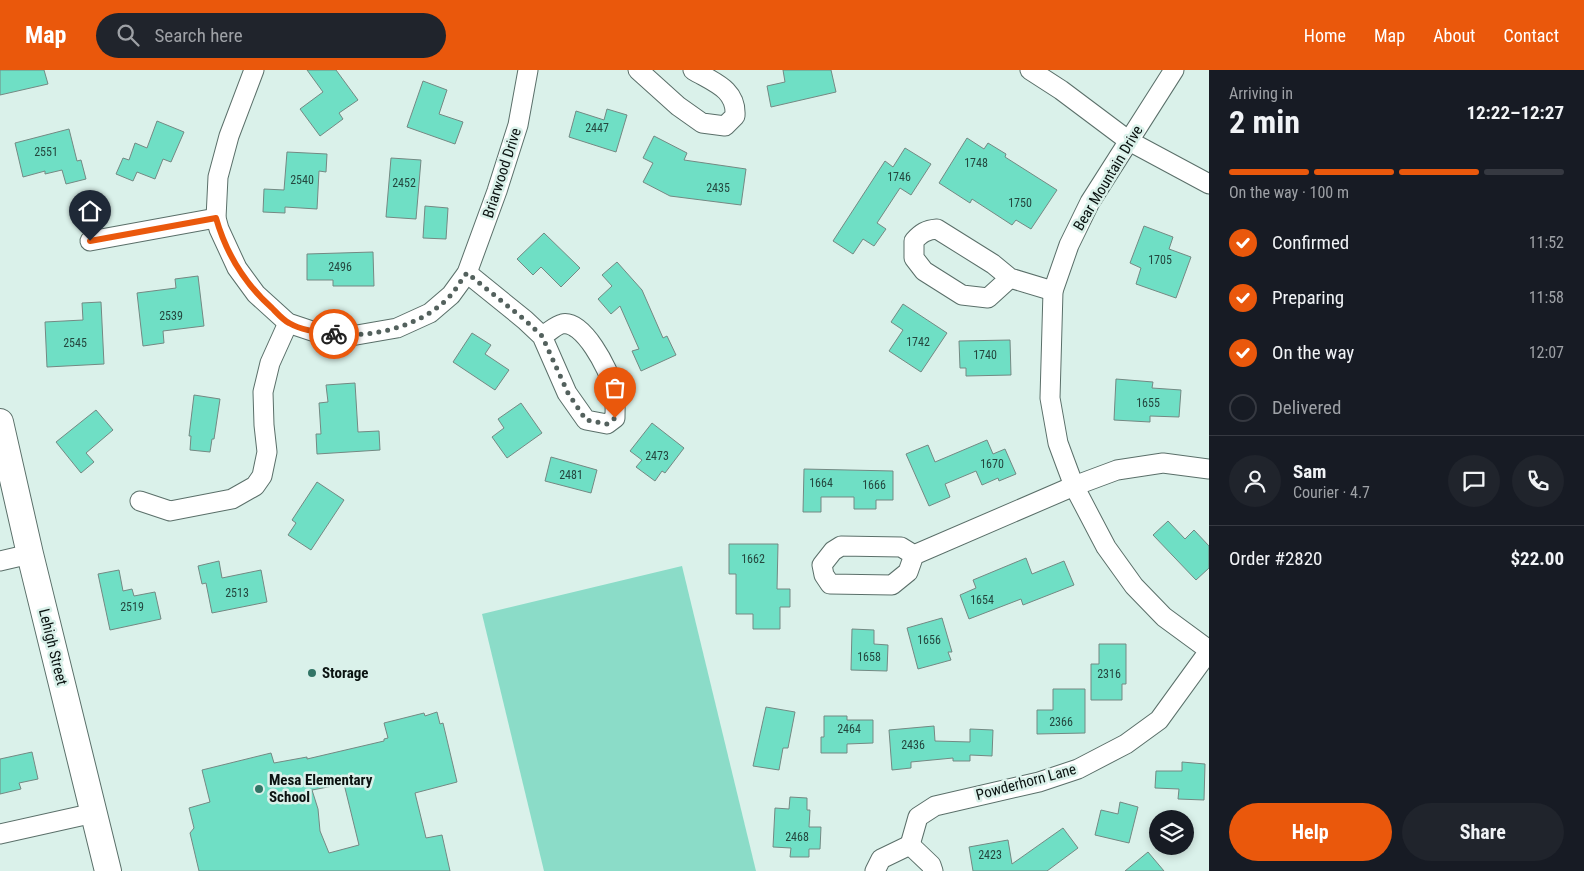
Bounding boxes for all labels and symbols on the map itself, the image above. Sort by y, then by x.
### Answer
house number: 2447 [585,121,609,135]
street label: Bear Mountain Drive [1070,122,1146,234]
street label: Briarwood Drive [479,126,525,220]
house number: 2551 [34,145,58,159]
house number: 1748 [964,156,988,170]
house number: 1746 [887,170,911,184]
house number: 2540 [290,173,314,187]
house number: 2452 [392,176,416,190]
house number: 2435 [706,181,730,195]
pin [69,190,111,241]
house number: 1750 [1008,196,1032,210]
house number: 1705 [1148,253,1172,267]
house number: 2496 [328,260,352,274]
house number: 2539 [159,309,183,323]
courier [309,309,359,359]
house number: 1742 [906,335,930,349]
house number: 2545 [63,336,87,350]
house number: 1740 [973,348,997,362]
pin [594,367,636,418]
house number: 1655 [1136,396,1160,410]
house number: 2473 [645,449,669,463]
house number: 1670 [980,457,1004,471]
house number: 2481 [559,468,583,482]
house number: 1664 [809,476,833,490]
house number: 1666 [862,478,886,492]
house number: 1662 [741,552,765,566]
house number: 2513 [225,586,249,600]
house number: 1654 [970,593,994,607]
house number: 2519 [120,600,144,614]
street label: Lehigh Street [35,607,71,687]
house number: 1656 [917,633,941,647]
house number: 1658 [857,650,881,664]
place label: Storage [322,664,368,682]
marker: Storage [306,667,318,679]
house number: 2316 [1097,667,1121,681]
house number: 2366 [1049,715,1073,729]
house number: 2464 [837,722,861,736]
house number: 2436 [901,738,925,752]
street label: Powderhorn Lane [974,760,1078,804]
place label: Mesa Elementary School [269,771,373,806]
marker: Mesa Elementary School [253,783,265,795]
house number: 2468 [785,830,809,844]
house number: 2423 [978,848,1002,862]

